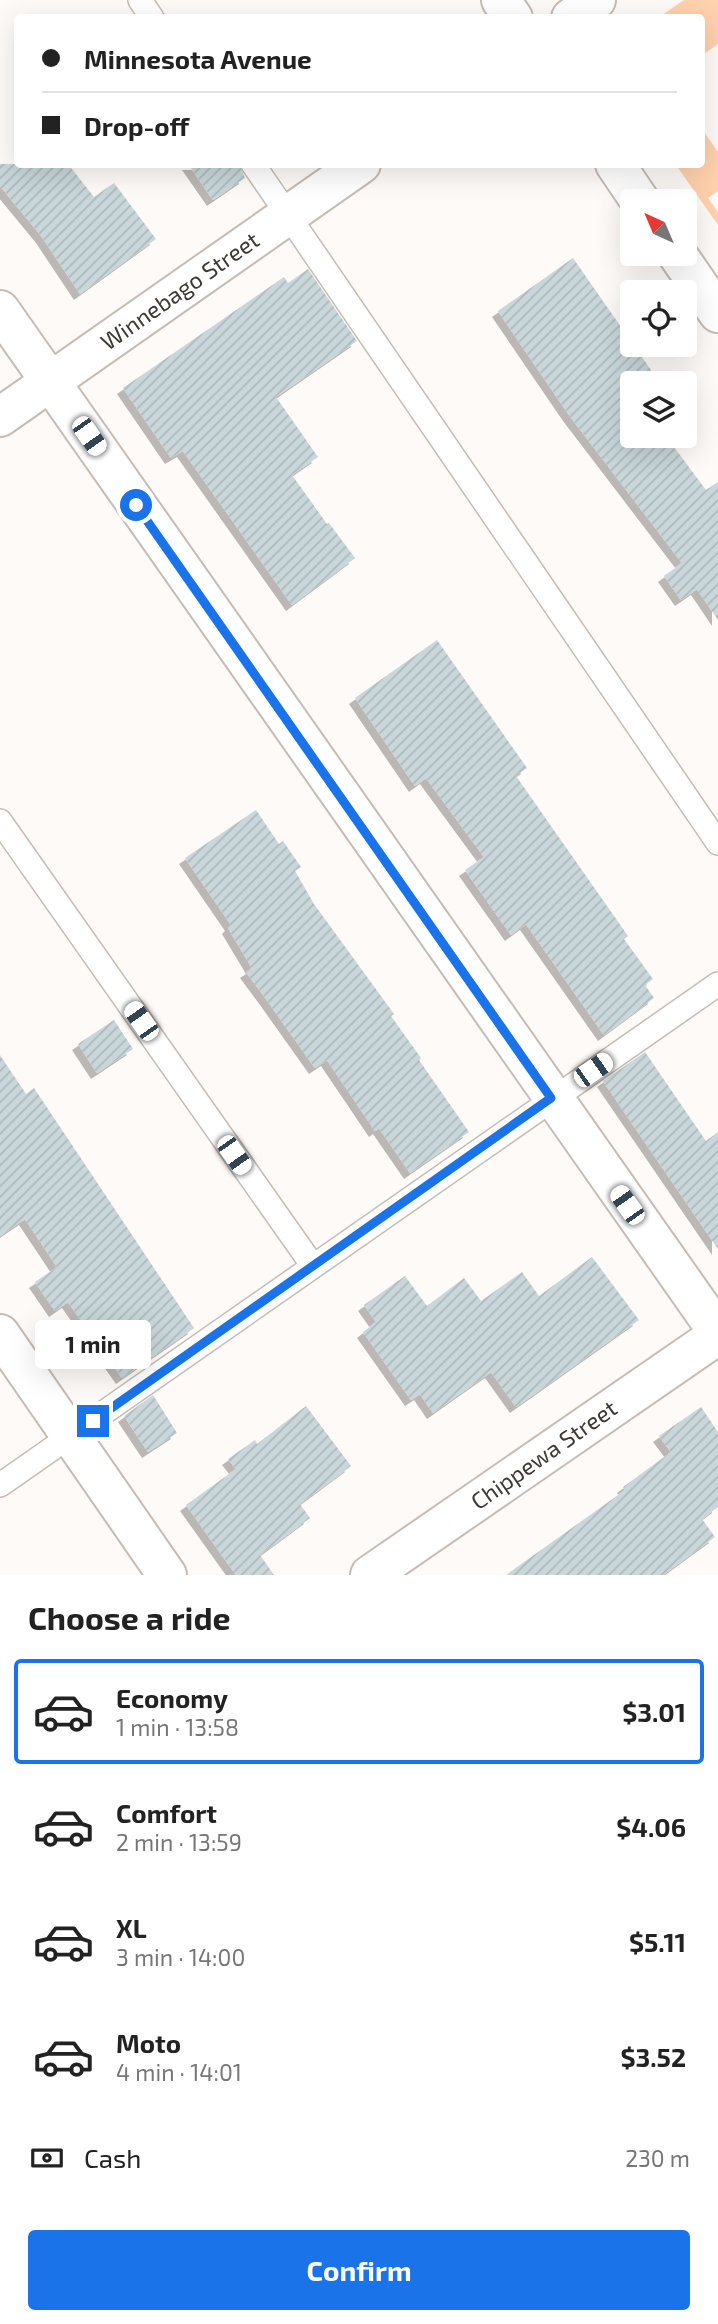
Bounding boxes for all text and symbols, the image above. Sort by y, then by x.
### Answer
text: Minnesota Avenue [84,43,312,74]
text: Drop-off [84,110,189,141]
north arrow [620,189,696,266]
map controls [620,189,697,448]
street label: Winnebago Street [95,225,264,355]
button: locate [620,280,697,357]
button: layers [620,371,697,448]
car [69,413,110,459]
route start [120,489,152,521]
car [121,998,162,1044]
car [570,1049,617,1091]
car [214,1132,255,1178]
car [607,1182,648,1228]
callout: 1 min [35,1320,151,1368]
text: 1 min [65,1330,121,1358]
street label: Chippewa Street [465,1393,622,1515]
route end [77,1405,109,1437]
text: Choose a ride [28,1598,231,1636]
icon: car [32,1680,95,1743]
text: Economy [116,1682,228,1713]
text: $3.01 [622,1696,686,1727]
text: 1 min · 13:58 [116,1713,239,1741]
icon: car [32,1795,95,1858]
text: Comfort [116,1797,217,1828]
text: $4.06 [616,1811,686,1842]
text: 2 min · 13:59 [116,1828,242,1856]
icon: car [32,1910,95,1973]
text: XL [116,1912,147,1943]
text: $5.11 [629,1926,686,1957]
text: 3 min · 14:00 [116,1943,245,1971]
icon: car [32,2025,95,2088]
text: Moto [116,2027,181,2058]
text: $3.52 [620,2041,686,2072]
text: 4 min · 14:01 [116,2058,242,2086]
icon: cash [28,2139,66,2177]
text: Cash [84,2142,141,2173]
text: 230 m [625,2144,690,2172]
button: Confirm [28,2230,690,2310]

